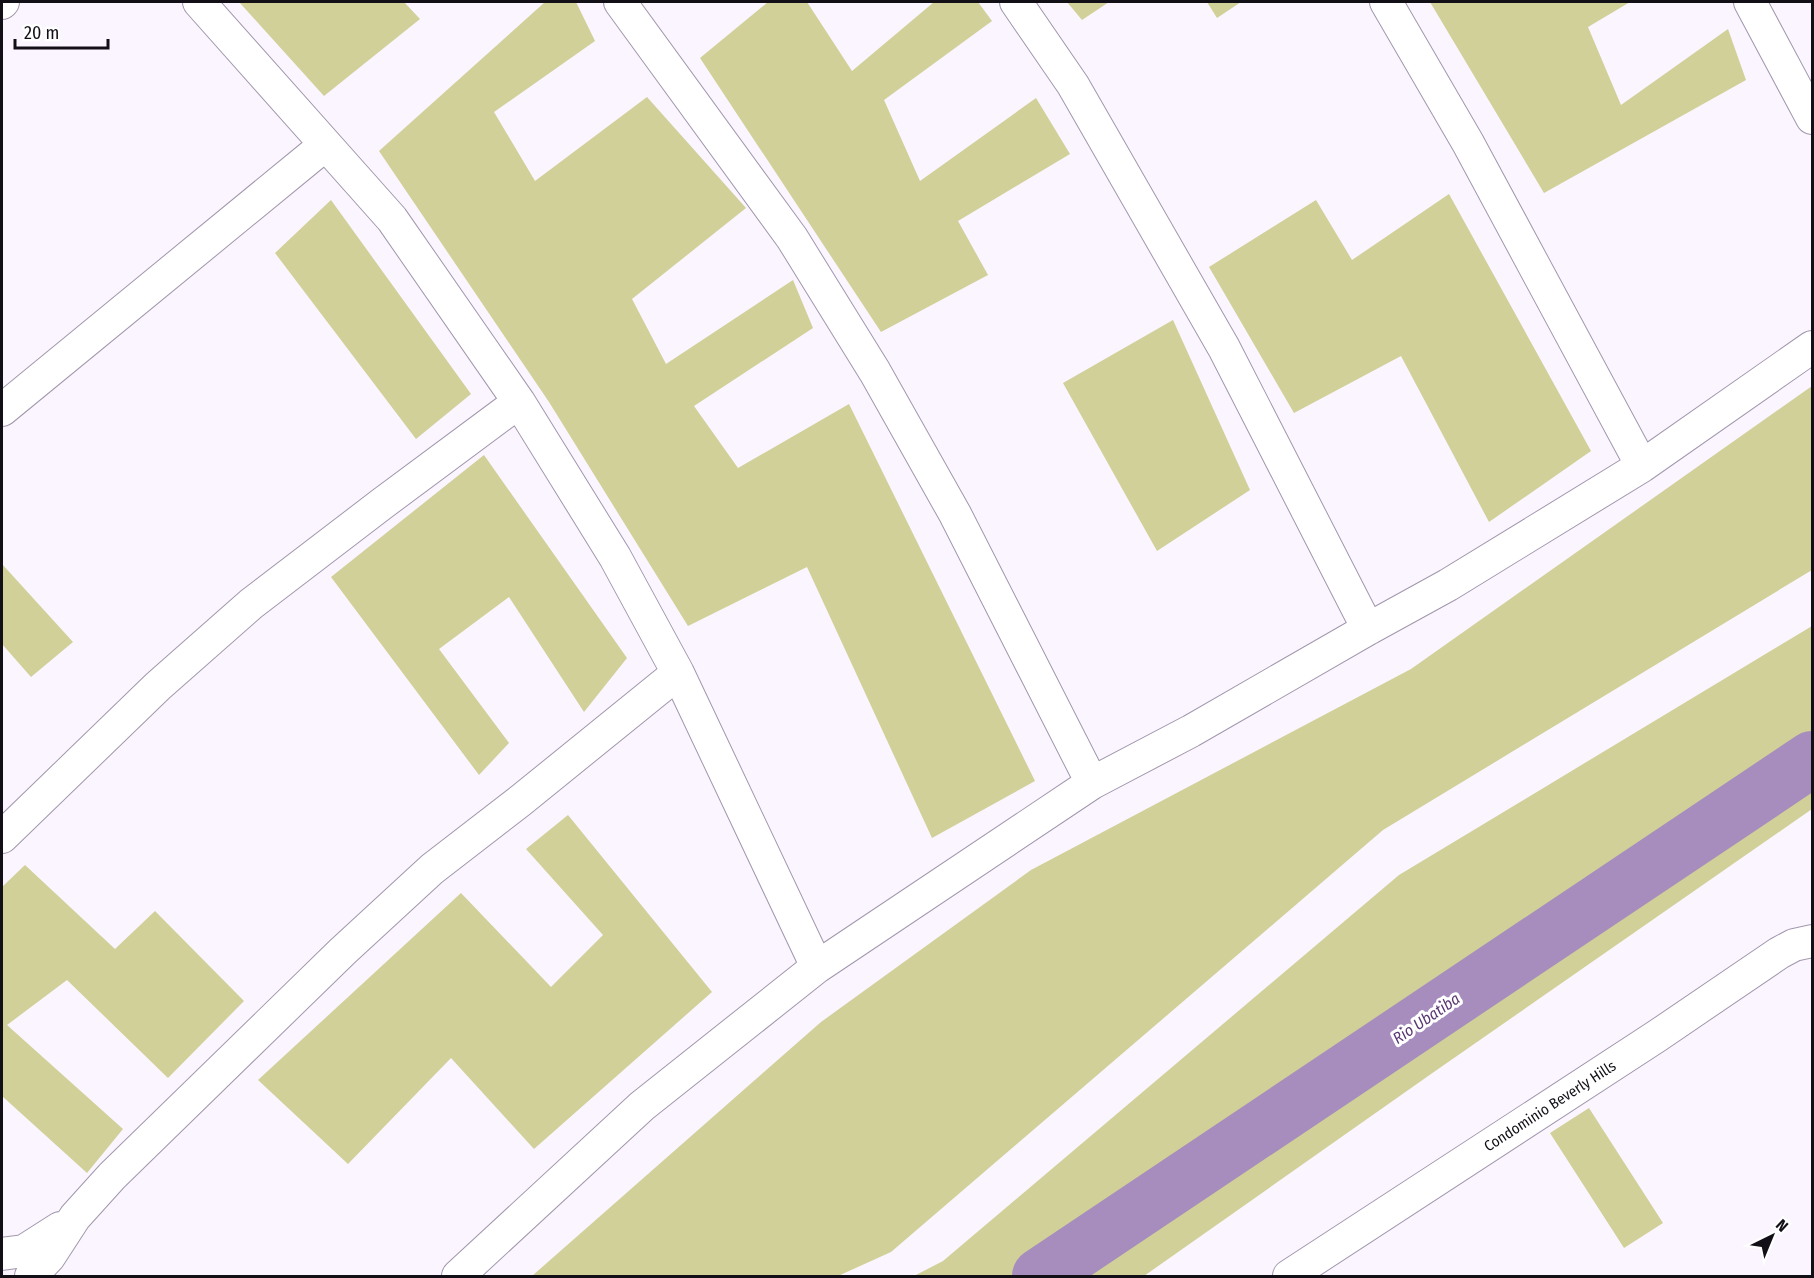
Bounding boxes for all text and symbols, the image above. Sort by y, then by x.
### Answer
scale bar [15,12,108,50]
text: 20 m [24,22,59,44]
water label: Rio Ubatiba [1389,989,1463,1048]
street label: Condominio Beverly Hills [1481,1057,1619,1155]
north arrow [1742,1206,1802,1266]
text: N [1772,1215,1792,1236]

